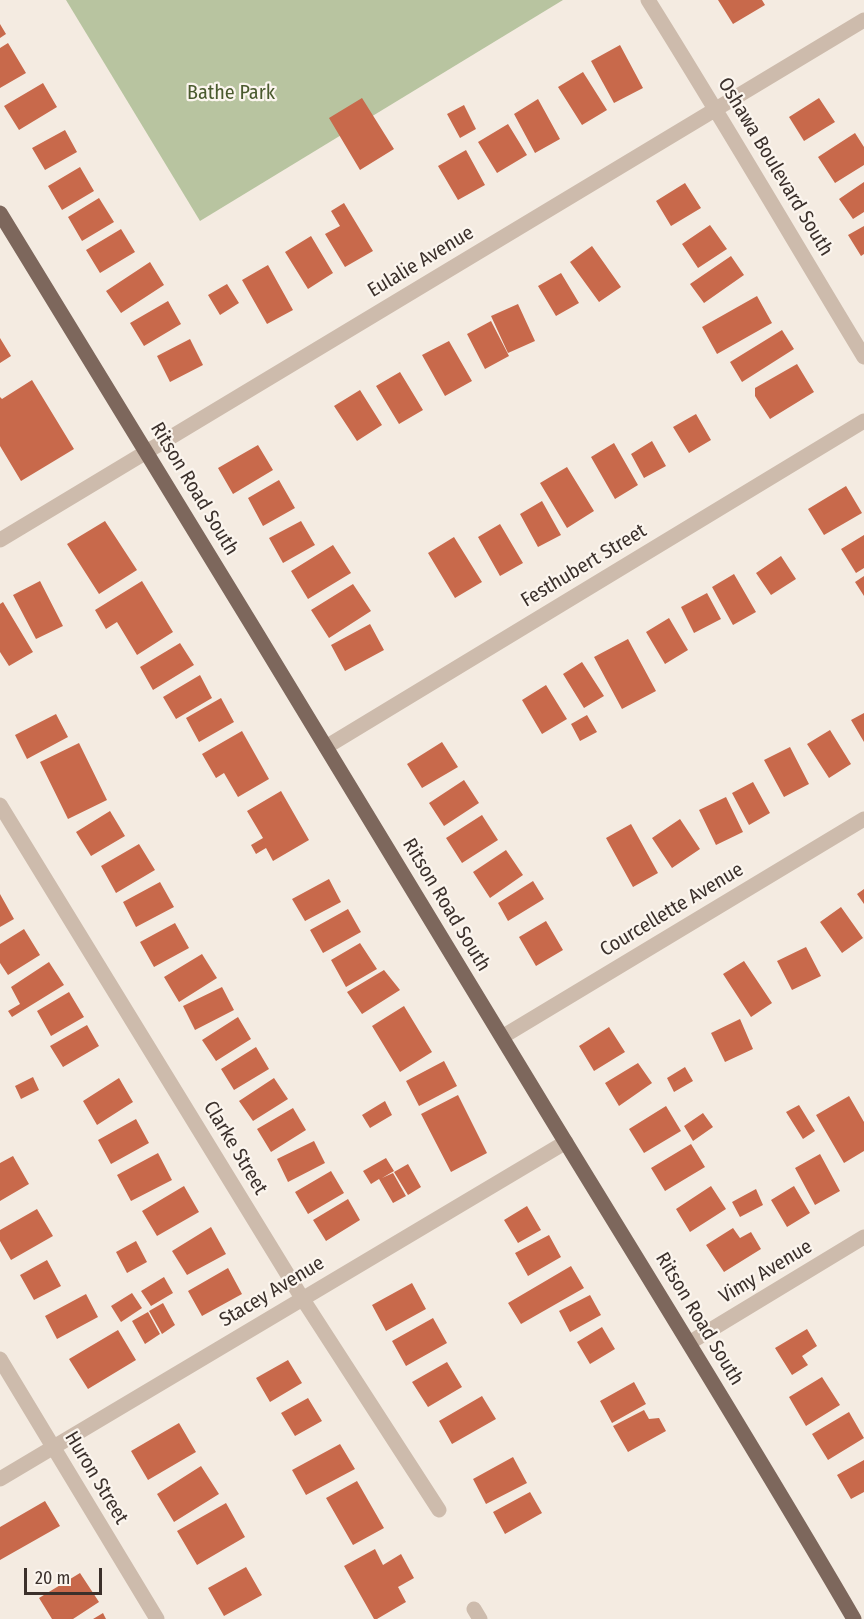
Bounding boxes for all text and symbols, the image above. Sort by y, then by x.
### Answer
street label: Oshawa Boulevard South [712,73,838,261]
park label: Bathe Park [187,81,275,105]
street label: Eulalie Avenue [364,221,478,303]
street label: Ritson Road South [145,418,243,560]
street label: Festhubert Street [517,519,651,613]
street label: Ritson Road South [397,834,495,976]
street label: Courcellette Avenue [596,858,748,962]
street label: Clarke Street [198,1097,272,1199]
street label: Vimy Avenue [715,1235,817,1309]
street label: Ritson Road South [650,1248,748,1390]
street label: Stacey Avenue [215,1251,329,1333]
street label: Huron Street [59,1427,133,1529]
scale bar [27,1556,105,1594]
text: 20 m [35,1567,70,1589]

